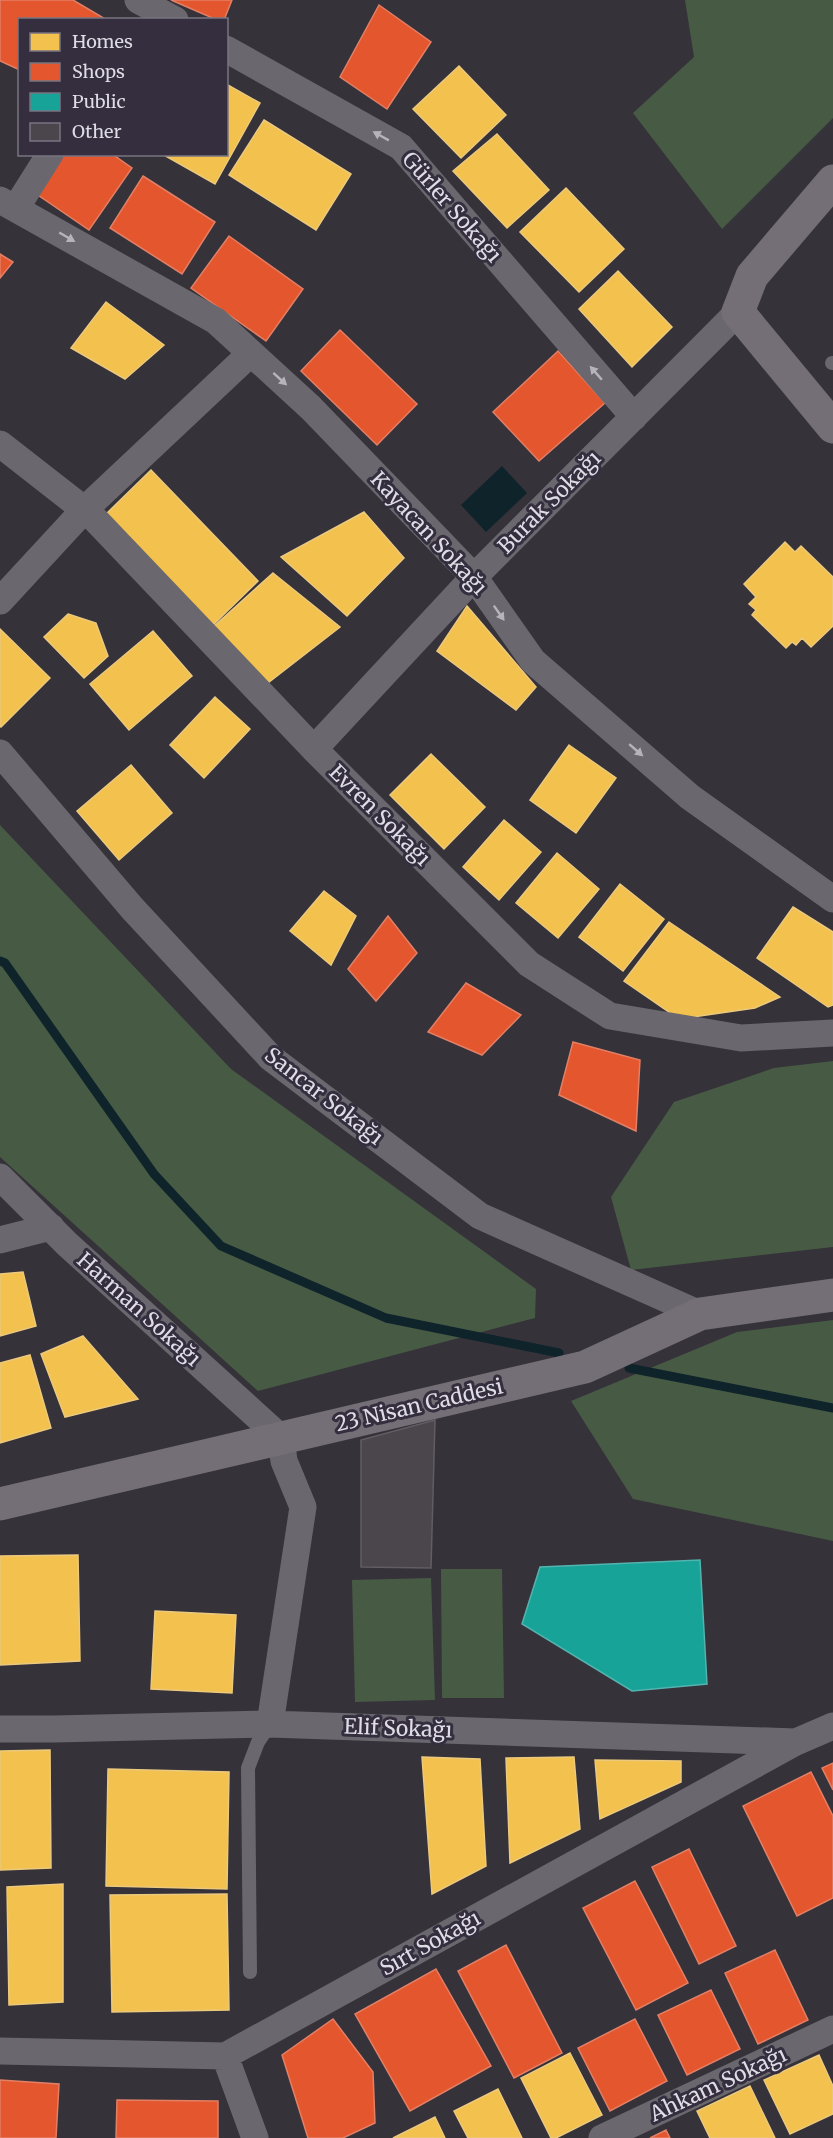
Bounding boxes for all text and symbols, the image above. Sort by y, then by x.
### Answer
legend [18,18,228,156]
text: Homes [72,30,133,53]
text: Shops [72,60,125,83]
text: Public [72,90,126,113]
text: Other [72,120,122,143]
one-way arrow [372,131,389,141]
street label: Gürler Sokağı [397,146,508,268]
one-way arrow [59,232,76,242]
one-way arrow [590,366,603,381]
one-way arrow [272,372,287,385]
street label: Burak Sokağı [492,445,606,559]
street label: Kayacan Sokağı [365,466,493,601]
one-way arrow [493,605,504,621]
one-way arrow [628,744,644,757]
street label: Evren Sokağı [324,759,437,872]
street label: Sancar Sokağı [259,1041,389,1151]
street label: Harman Sokağı [71,1246,207,1372]
street label: 23 Nisan Caddesi [333,1373,506,1437]
street label: Elif Sokağı [343,1713,453,1743]
street label: Sırt Sokağı [375,1904,485,1982]
street label: Ahkam Sokağı [644,2040,791,2128]

